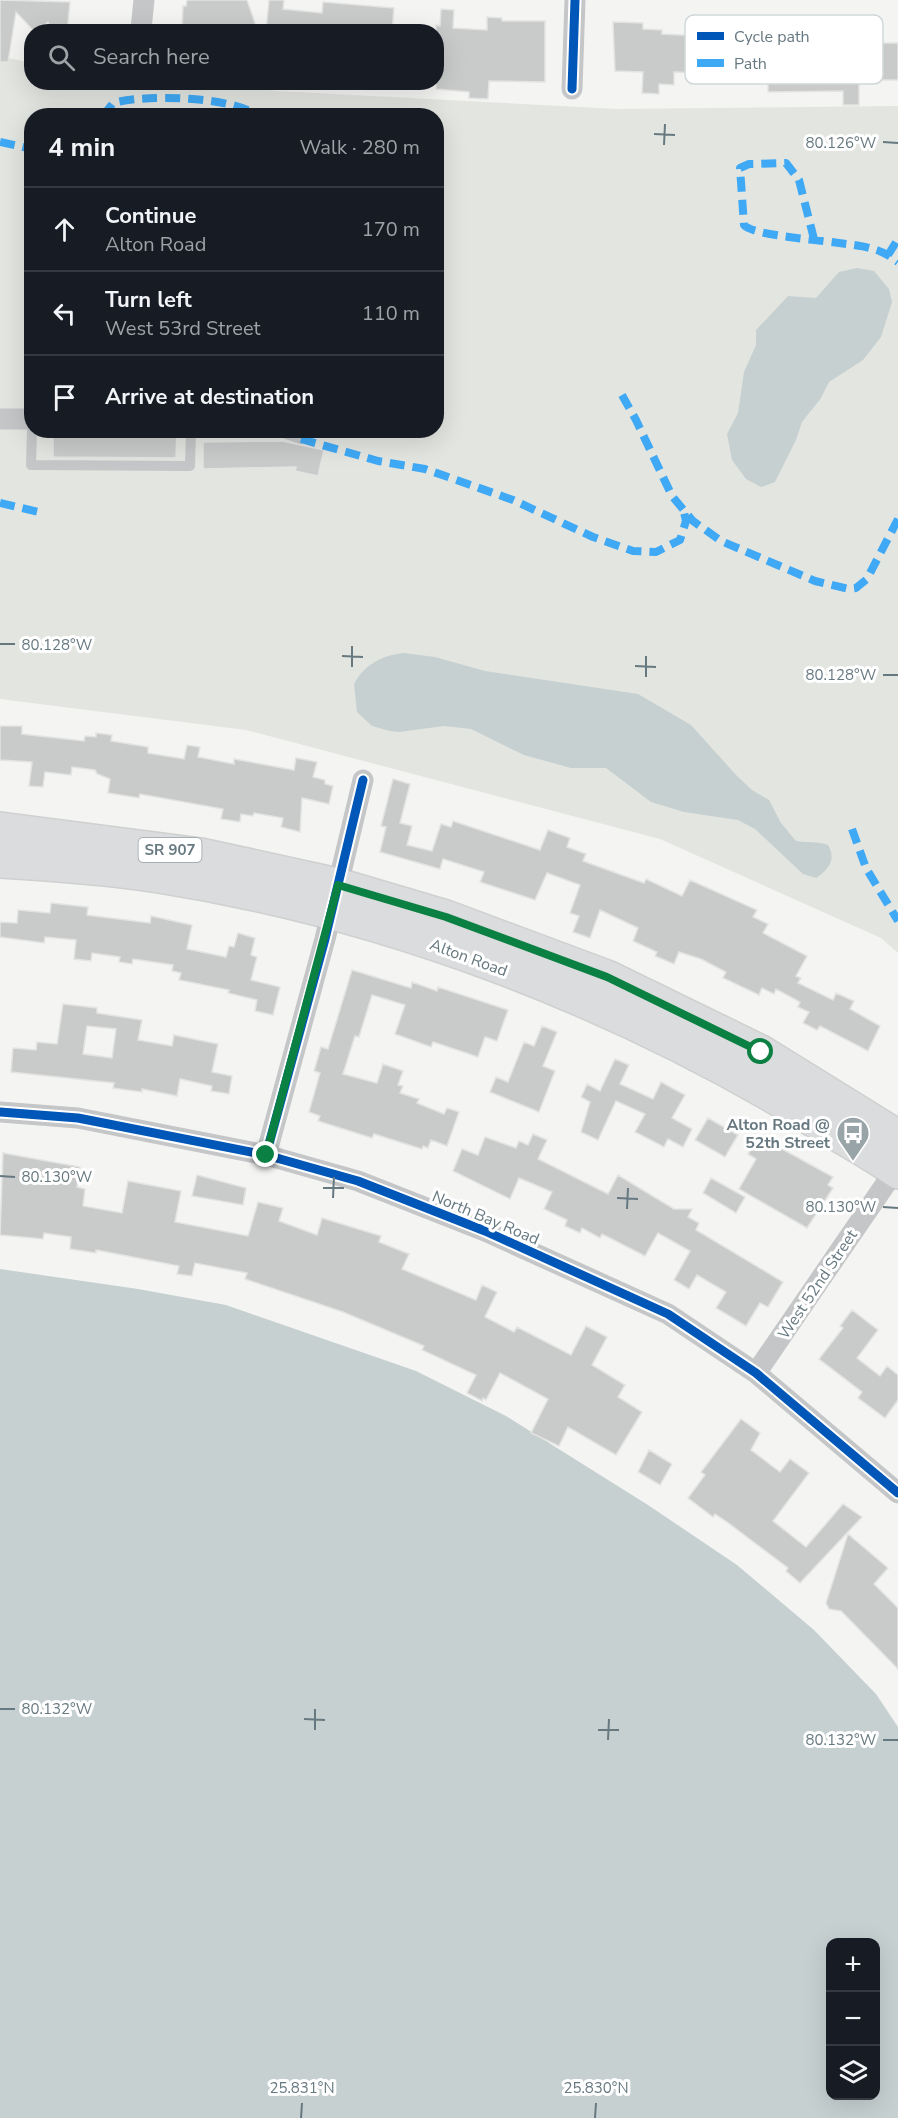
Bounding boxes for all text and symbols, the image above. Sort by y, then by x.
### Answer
legend [685,15,883,84]
search box [24,24,444,90]
text: Cycle path [734,26,810,48]
icon: search [45,41,78,74]
text: Search here [93,42,210,72]
text: Path [734,53,767,75]
text: 4 min [48,130,115,165]
text: 80.126°W [806,133,877,153]
text: Walk · 280 m [300,134,420,161]
text: Continue [105,201,196,231]
icon: ahead [48,213,81,246]
text: 170 m [362,216,420,243]
text: Alton Road [105,231,206,258]
text: Turn left [105,285,192,315]
icon: left [48,297,81,330]
text: 110 m [362,300,420,327]
text: West 53rd Street [105,315,261,342]
icon: arrive [48,381,81,414]
text: Arrive at destination [105,382,314,412]
text: 80.128°W [22,635,93,655]
text: 80.128°W [806,665,877,685]
road number: SR 907 [138,838,201,862]
street label: Alton Road [427,934,511,982]
route start [747,1038,773,1064]
place label: Alton Road @ 52th Street [726,1114,831,1154]
bus stop icon: Alton Road @ 52th Street [835,1115,871,1162]
route end [252,1141,278,1167]
text: 80.130°W [22,1167,93,1187]
street label: North Bay Road [429,1185,543,1250]
text: 80.130°W [806,1197,877,1217]
street label: West 52nd Street [773,1225,863,1344]
text: 80.132°W [22,1699,93,1719]
text: 80.132°W [806,1730,877,1750]
map controls [826,1938,880,2100]
button: + [826,1938,880,1992]
button: − [826,1992,880,2046]
button: layers [826,2046,880,2100]
text: 25.831°N [269,2078,335,2098]
text: 25.830°N [563,2078,629,2098]

